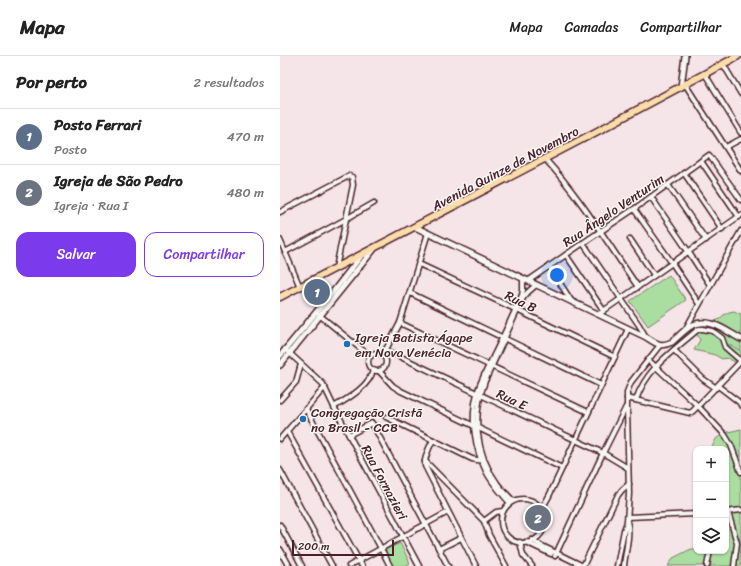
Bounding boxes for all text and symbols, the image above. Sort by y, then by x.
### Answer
text: Mapa [20,11,65,44]
text: Mapa [510,15,542,40]
text: Camadas [564,15,618,40]
text: Compartilhar [640,15,721,40]
text: Por perto [16,67,87,97]
text: 2 resultados [193,71,264,94]
text: Posto Ferrari [54,112,141,138]
street label: Avenida Quinze de Novembro [426,120,583,218]
text: 1 [26,125,32,148]
text: 470 m [227,125,264,148]
text: Posto [54,138,87,161]
text: Igreja de São Pedro [54,168,183,194]
street label: Rua Ângelo Venturim [558,168,669,253]
text: 2 [25,181,33,204]
text: 480 m [226,181,264,204]
text: Igreja · Rua I [54,194,128,217]
button: Salvar [16,232,136,277]
button: Compartilhar [144,232,264,277]
your location [547,265,567,285]
pin: 1 [304,277,330,307]
street label: Rua B [501,284,541,319]
place label: Igreja Batista Ágape em Nova Venécia [354,326,473,364]
marker: Igreja Batista Ágape em Nova Venécia [342,339,352,349]
street label: Rua E [492,382,532,417]
place label: Congregação Cristã no Brasil - CCB [311,401,423,439]
marker: Congregação Cristã no Brasil - CCB [298,414,308,424]
street label: Rua Fornazieri [355,441,414,524]
map controls [693,446,729,554]
button: + [693,446,729,482]
button: − [693,482,729,518]
pin: 2 [525,503,551,533]
button: layers [693,518,729,554]
text: 200 m [298,537,330,556]
scale bar [292,538,394,557]

